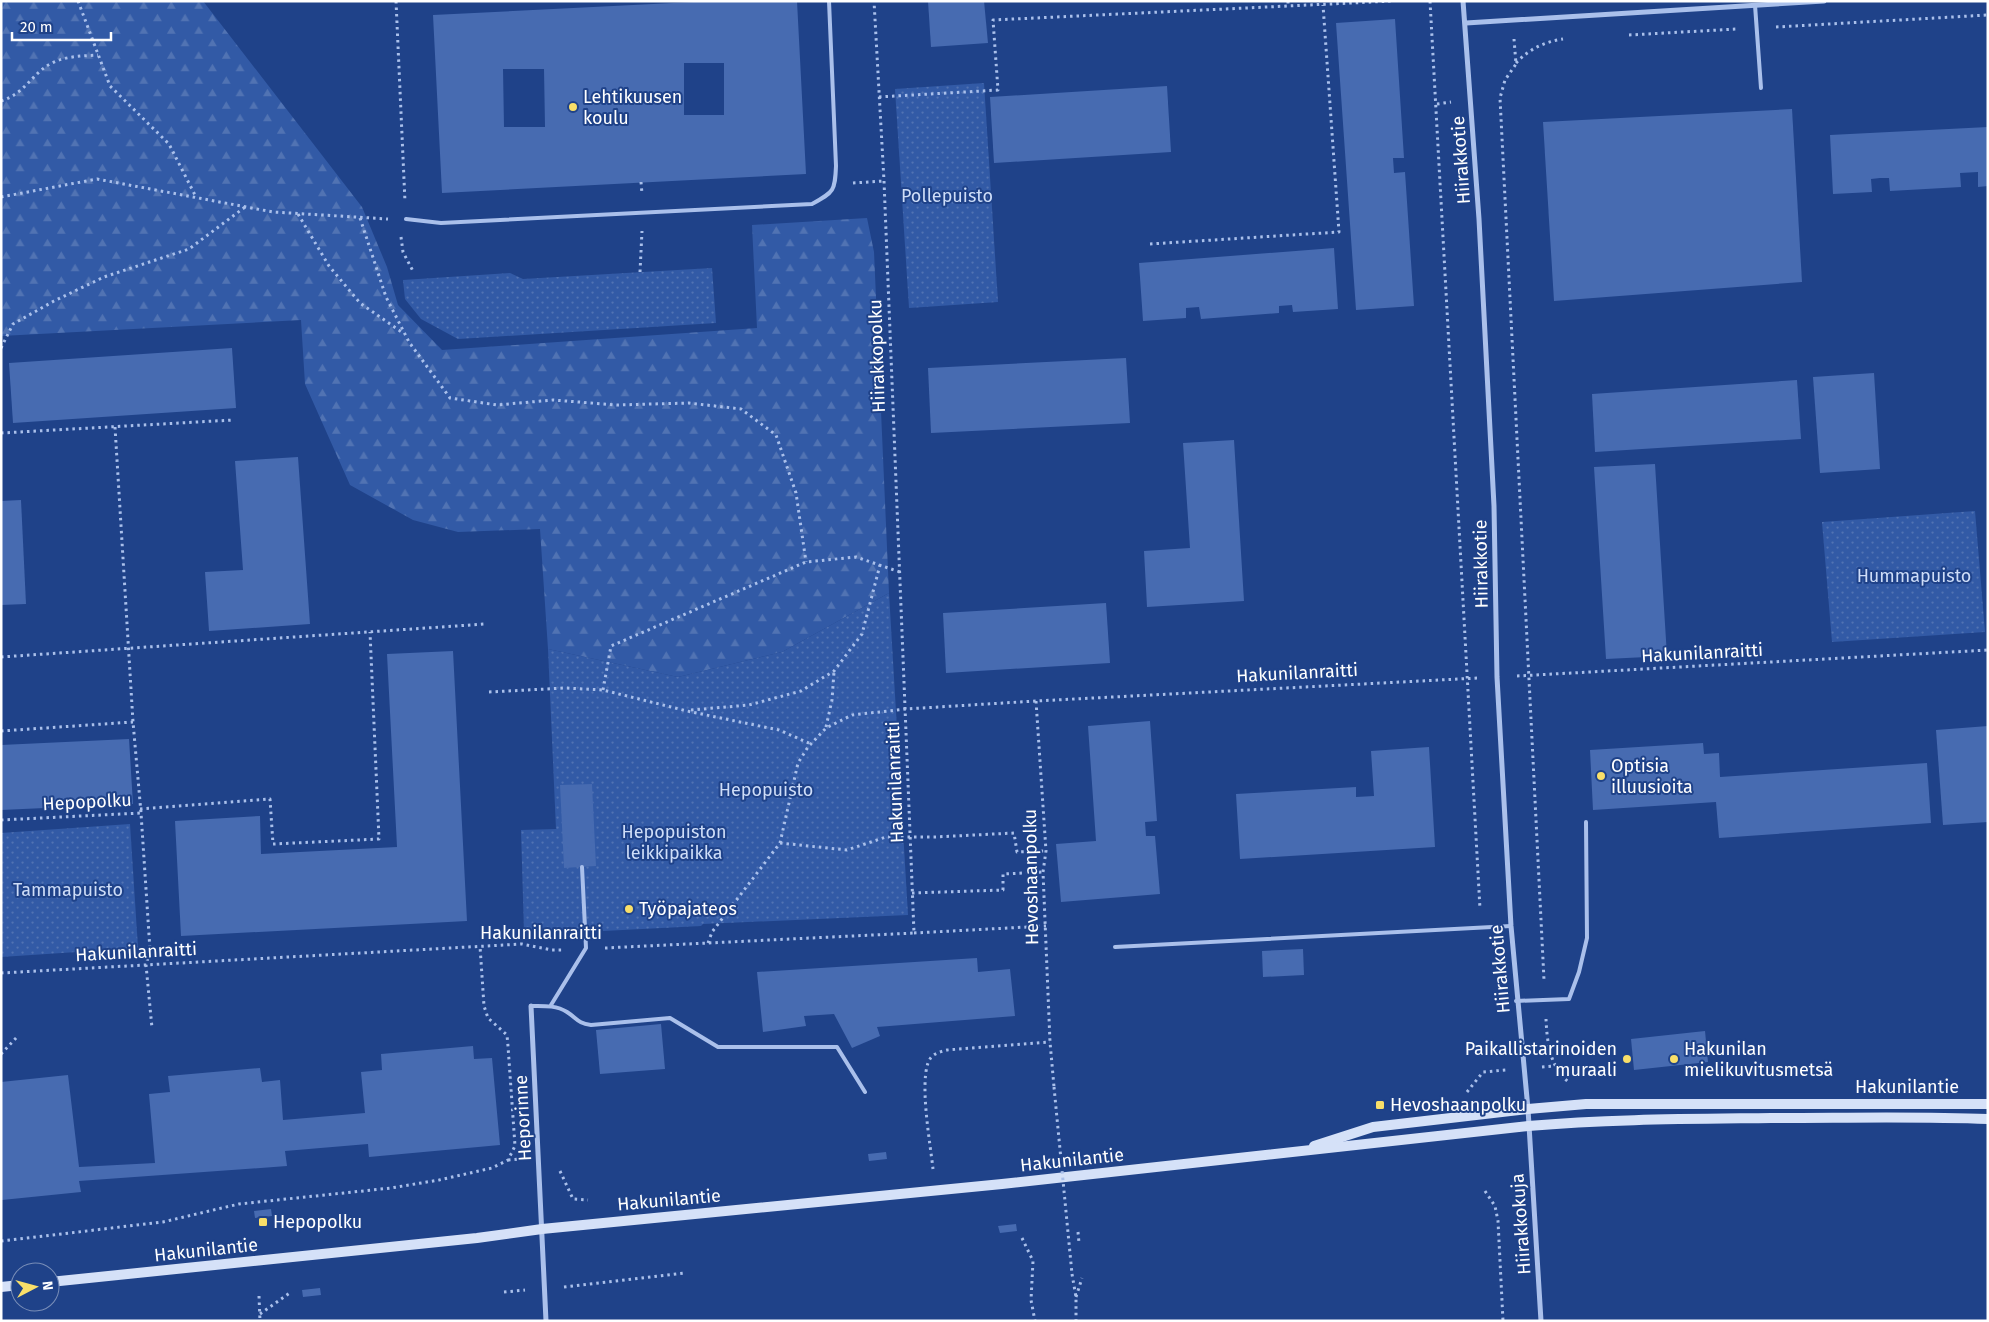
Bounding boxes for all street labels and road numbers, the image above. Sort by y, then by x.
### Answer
street label: Hiirakkotie [1447,115,1475,205]
street label: Hiirakkopolku [864,299,890,413]
street label: Hiirakkotie [1469,519,1493,609]
street label: Hakunilanraitti [1641,639,1763,667]
street label: Hakunilanraitti [1236,659,1358,687]
street label: Hakunilanraitti [882,721,908,843]
street label: Hepopolku [42,789,132,815]
street label: Hevoshaanpolku [1019,809,1043,945]
street label: Hakunilanraitti [480,922,602,944]
street label: Hiirakkotie [1485,924,1515,1014]
street label: Hakunilanraitti [75,938,197,966]
street label: Heporinne [510,1074,536,1162]
street label: Hakunilantie [1855,1076,1959,1098]
street label: Hakunilantie [1019,1144,1125,1176]
street label: Hiirakkokuja [1506,1173,1536,1275]
street label: Hakunilantie [616,1185,722,1215]
street label: Hakunilantie [153,1234,259,1266]

